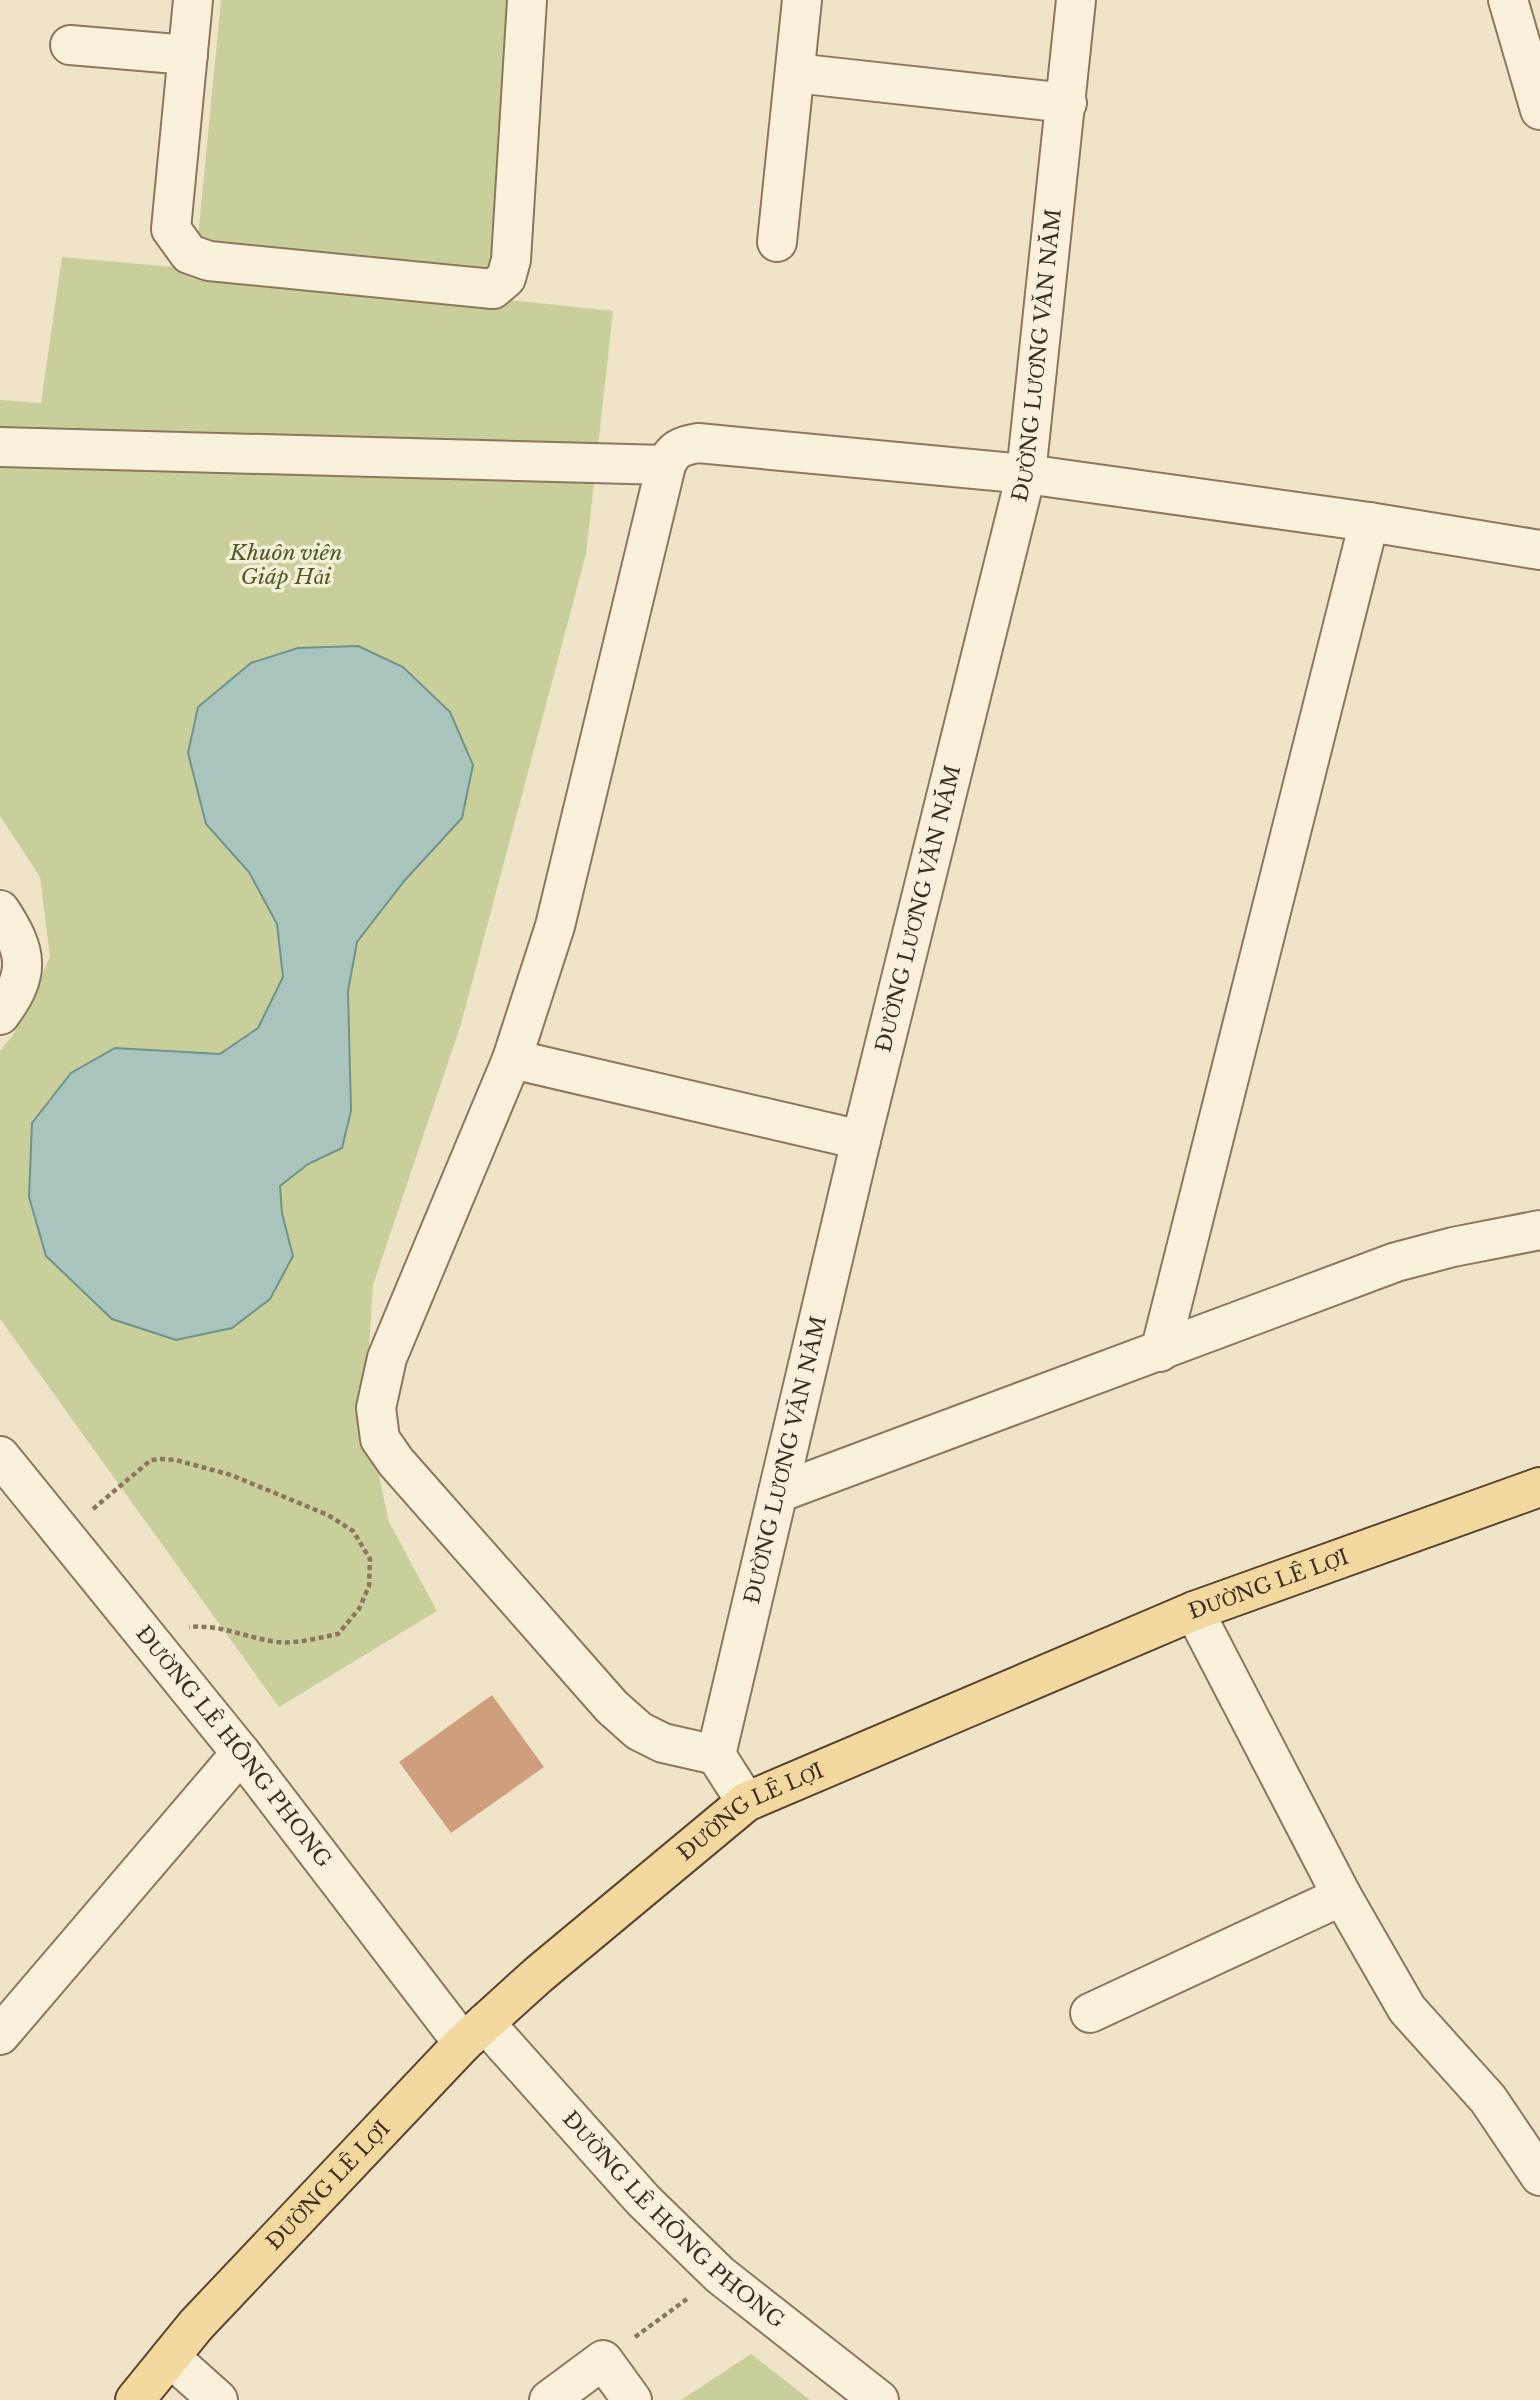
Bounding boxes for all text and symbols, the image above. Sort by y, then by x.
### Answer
street label: ĐƯỜNG LƯƠNG VĂN NẮM [1007,207,1067,504]
park label: Khuôn viên Giáp Hải [229,540,342,590]
street label: ĐƯỜNG LƯƠNG VĂN NẮM [870,762,966,1055]
street label: ĐƯỜNG LƯƠNG VĂN NẮM [739,1313,832,1606]
street label: ĐƯỜNG LÊ LỢI [1185,1544,1352,1625]
street label: ĐƯỜNG LÊ HỒNG PHONG [130,1621,337,1873]
street label: ĐƯỜNG LÊ LỢI [672,1757,828,1866]
street label: ĐƯỜNG LÊ HỒNG PHONG [557,2106,790,2334]
street label: ĐƯỜNG LÊ LỢI [261,2115,396,2255]

